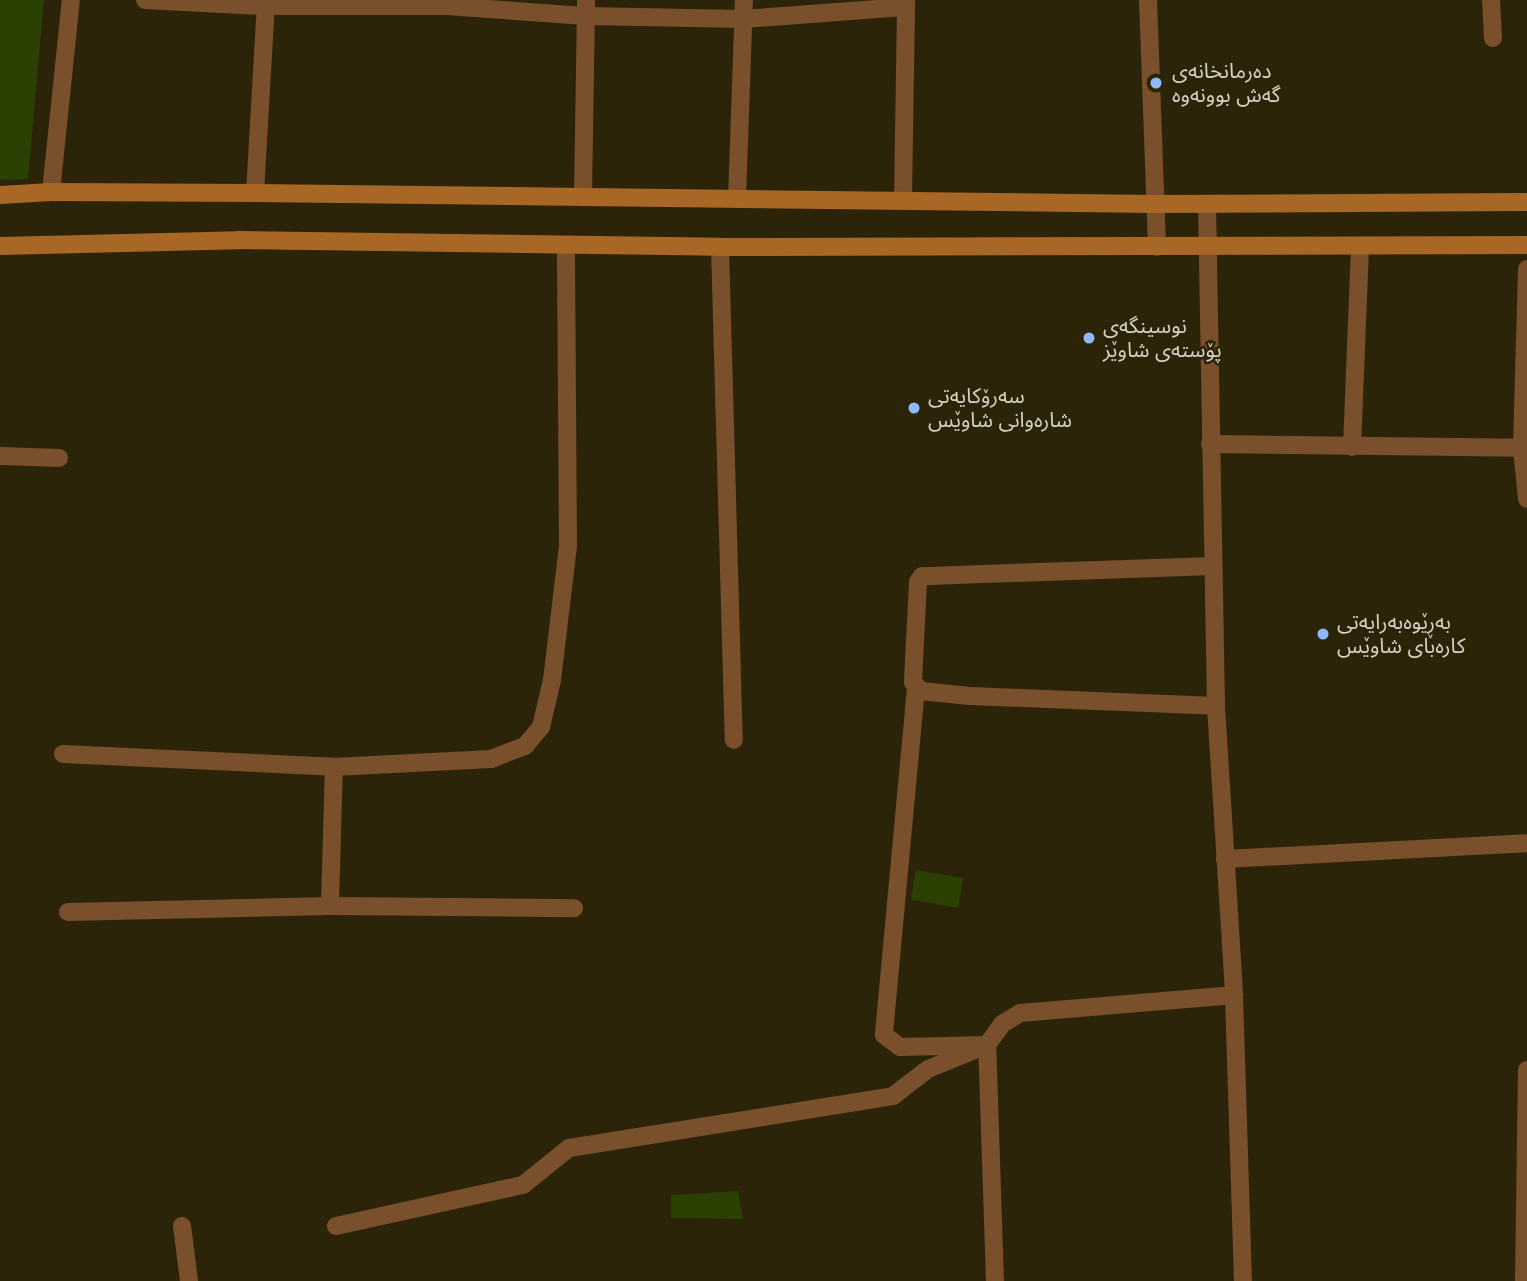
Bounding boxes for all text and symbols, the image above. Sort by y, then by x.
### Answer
place label: دەرمانخانەی گەش بوونەوە [1172,58,1281,108]
marker: دەرمانخانەی گەش بوونەوە [1146,73,1166,93]
place label: نوسینگەی پۆستەی شاوێز [1103,313,1222,363]
marker: نوسینگەی پۆستەی شاوێز [1081,330,1097,346]
place label: سەرۆکایەتی شارەوانی شاوێس [928,383,1072,433]
marker: سەرۆکایەتی شارەوانی شاوێس [906,400,922,416]
place label: بەڕێوەبەرایەتی کارەبای شاوێس [1337,609,1465,659]
marker: بەڕێوەبەرایەتی کارەبای شاوێس [1315,626,1331,642]

